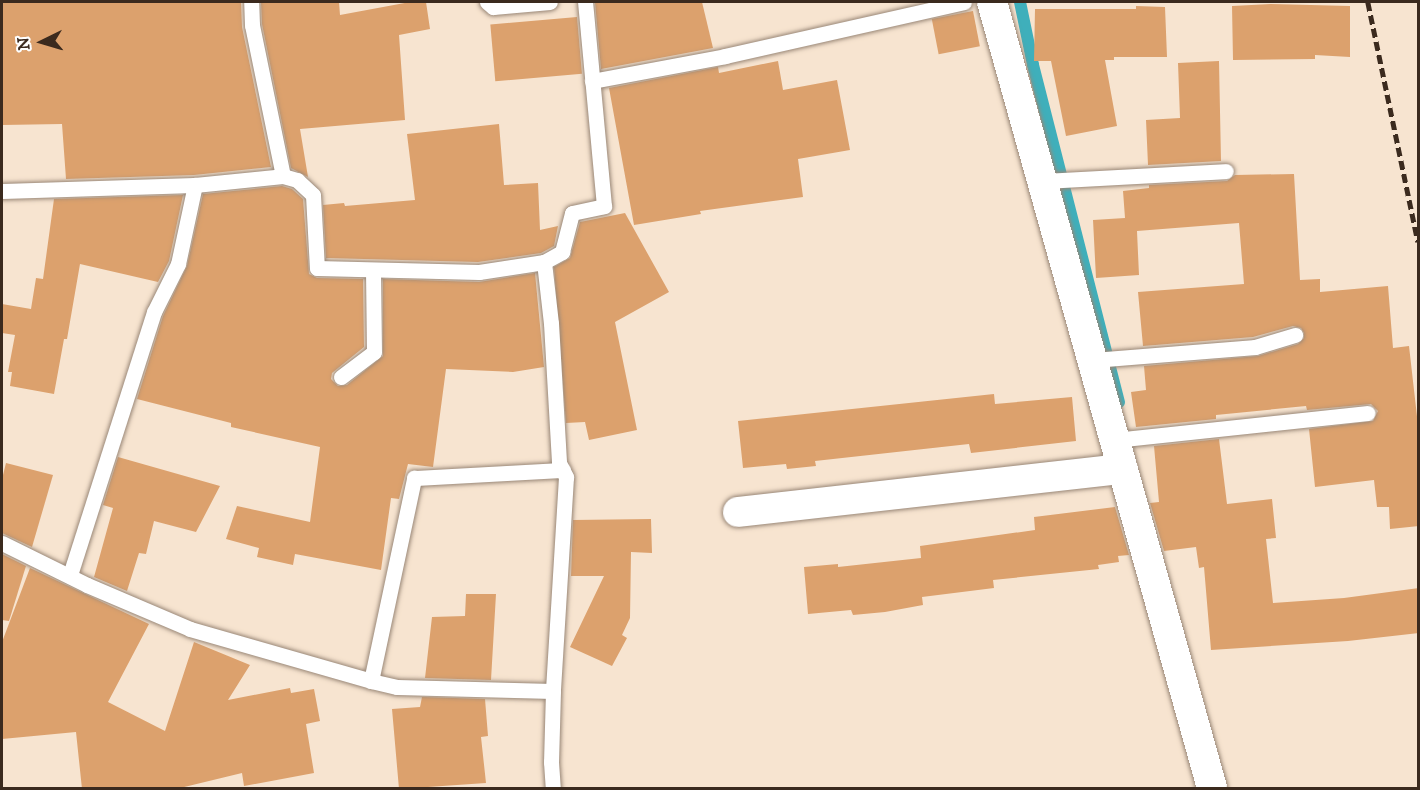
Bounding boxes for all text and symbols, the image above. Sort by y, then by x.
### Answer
north arrow [12,12,72,72]
text: N [14,36,35,51]

